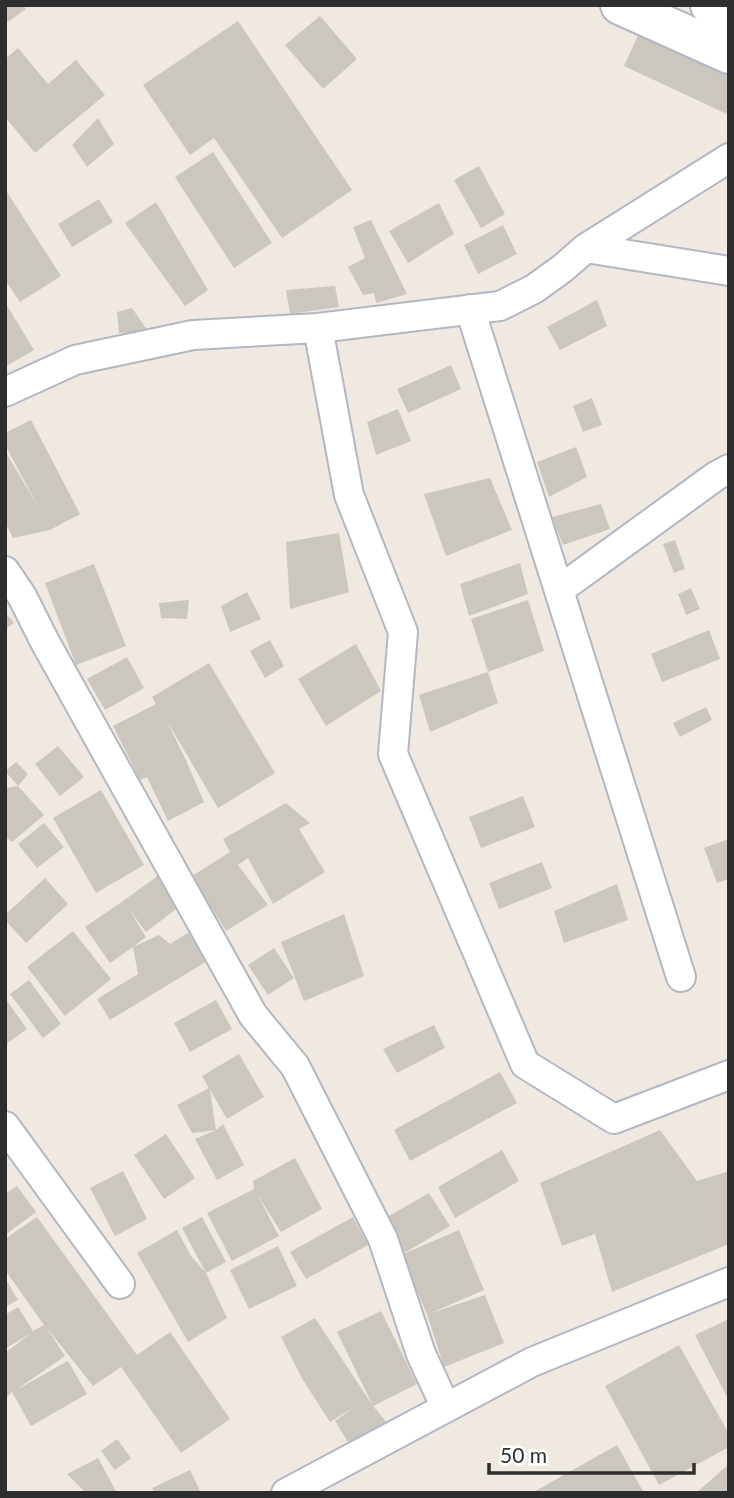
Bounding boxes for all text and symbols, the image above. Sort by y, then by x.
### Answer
scale bar [489,1432,694,1476]
text: 50 m [500,1442,547,1467]

